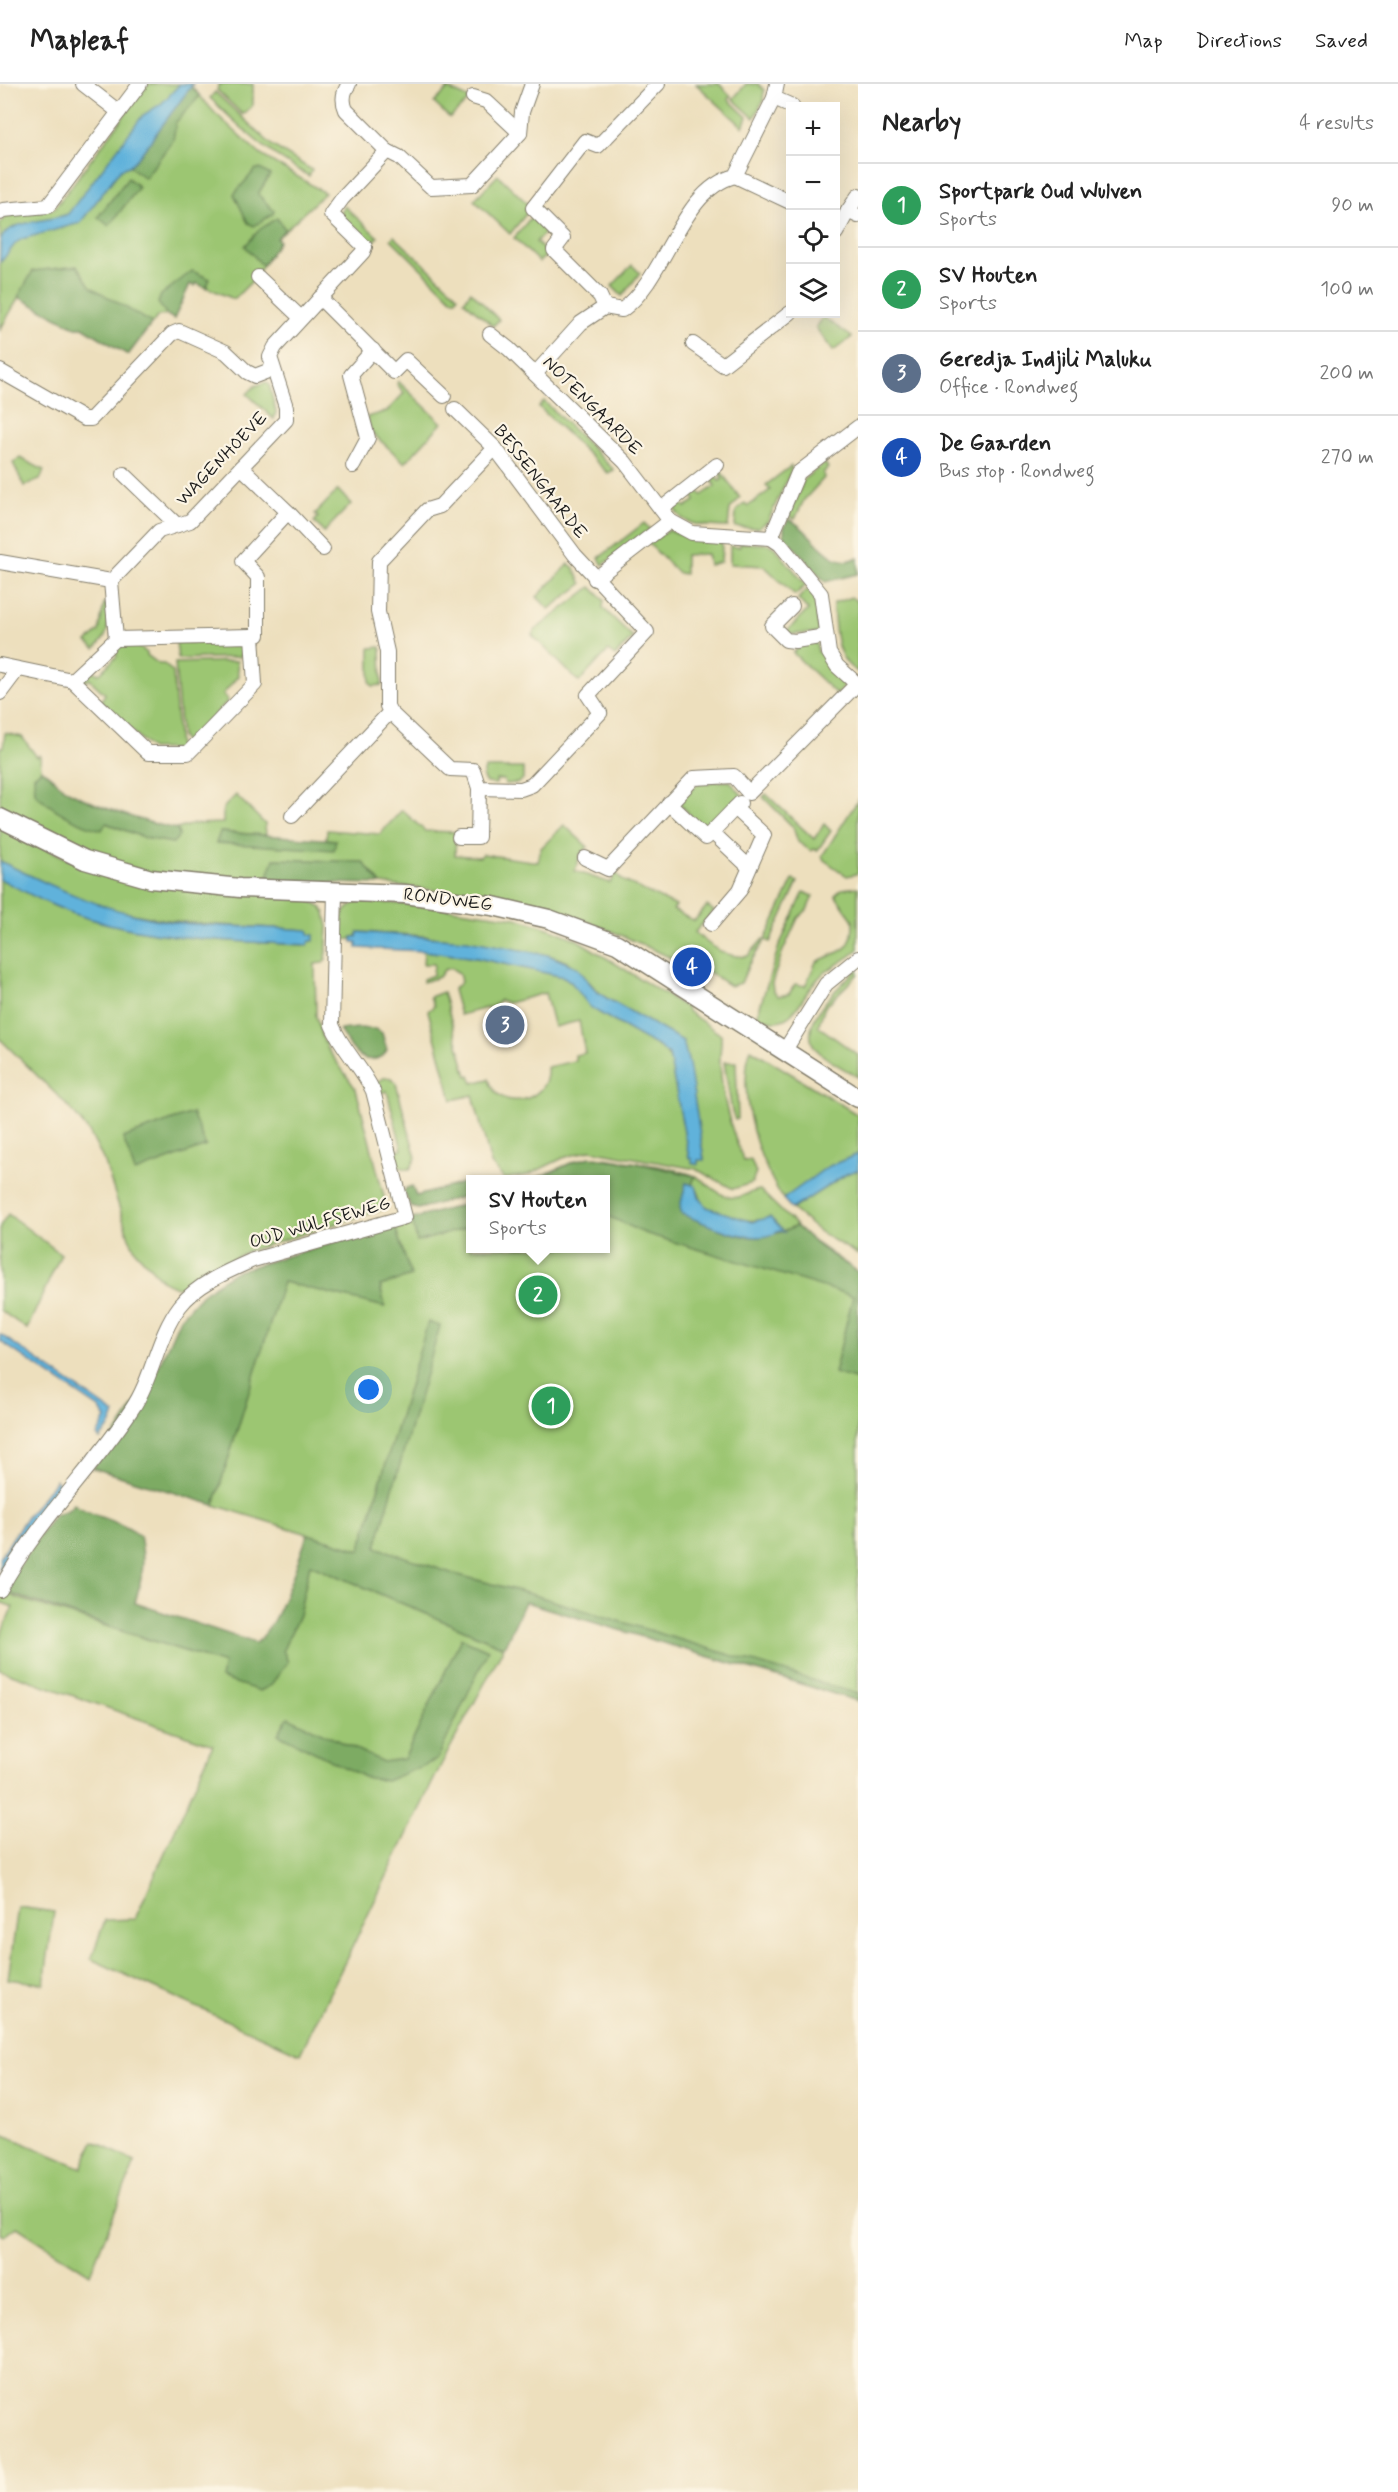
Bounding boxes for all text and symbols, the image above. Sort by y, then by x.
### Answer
text: Mapleaf [30,23,129,60]
text: Map [1124,27,1163,55]
text: Directions [1196,27,1282,55]
text: Saved [1315,27,1368,55]
map controls [786,102,840,318]
button: + [786,102,840,156]
text: Nearby [882,106,961,140]
text: 4 results [1299,110,1374,137]
button: − [786,156,840,210]
text: Sportpark Oud Wulven [939,178,1142,206]
text: 1 [897,192,906,219]
text: 90 m [1331,192,1374,219]
text: Sports [939,206,997,233]
button: locate [786,210,840,264]
text: SV Houten [939,262,1038,290]
button: layers [786,264,840,318]
text: 2 [897,276,906,303]
text: 100 m [1320,276,1374,303]
text: Sports [939,290,997,317]
text: Geredja Indjili Maluku [939,346,1152,374]
street label: NOTENGAARDE [537,351,647,461]
text: 3 [897,360,906,387]
text: 200 m [1319,360,1374,387]
text: Office · Rondweg [939,374,1078,401]
street label: WAGENHOEVE [171,406,273,511]
street label: BESSENGAARDE [488,420,592,544]
text: De Gaarden [939,430,1052,458]
text: 4 [896,444,907,471]
text: 270 m [1321,444,1374,471]
text: Bus stop · Rondweg [939,458,1095,485]
street label: RONDWEG [402,883,494,917]
pin: 4 [672,944,712,990]
pin: 3 [486,1002,524,1048]
popup [466,1175,610,1253]
text: SV Houten [489,1187,587,1215]
street label: OUD WULFSEWEG [247,1191,393,1255]
text: Sports [489,1215,547,1242]
pin: 2 [518,1272,558,1318]
your location [354,1375,383,1404]
pin: 1 [532,1384,570,1428]

